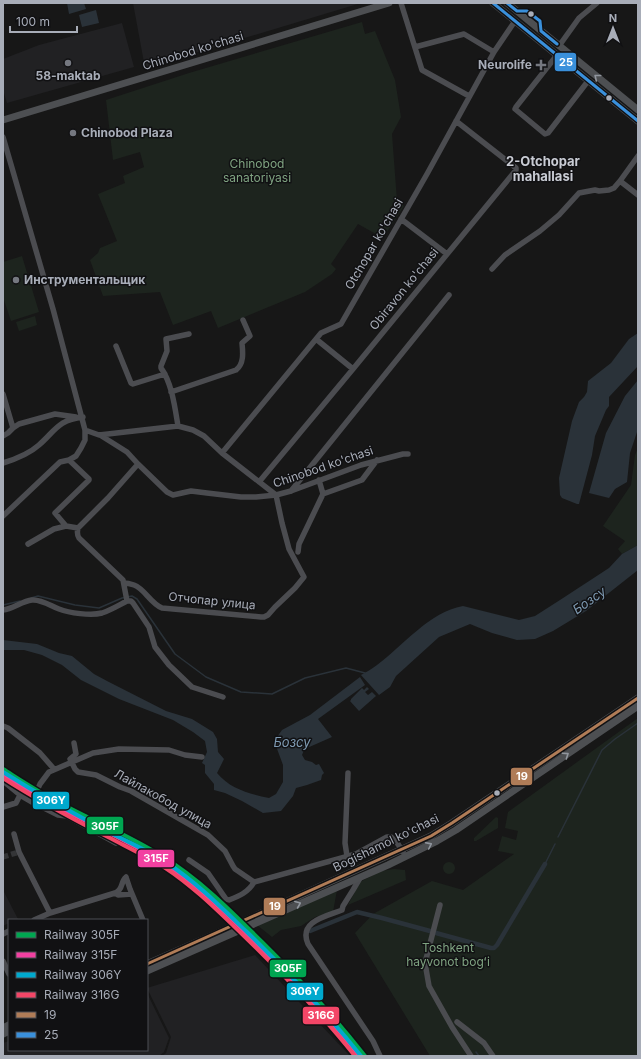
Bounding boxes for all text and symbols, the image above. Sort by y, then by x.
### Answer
scale bar [10,8,77,34]
north arrow [593,8,633,48]
unlabelled marker [526,9,536,19]
text: N [609,11,617,25]
text: 100 m [16,14,50,29]
street label: Chinobod ko'chasi [140,28,245,73]
line badge: 25 [554,52,577,72]
text: 25 [559,55,573,69]
place label: Neurolife [478,57,532,72]
marker: 58-maktab [63,58,73,68]
marker: Neurolife [535,59,547,71]
place label: 58-maktab [36,68,101,83]
one-way arrow [594,74,602,81]
unlabelled marker [604,93,614,103]
place label: Chinobod Plaza [81,125,173,140]
marker: Chinobod Plaza [68,128,78,138]
district label: 2-Otchopar mahallasi [506,153,581,184]
park label: Chinobod sanatoriyasi [223,156,291,185]
street label: Otchopar ko'chasi [341,195,406,292]
street label: Obiravon ko'chasi [366,245,441,333]
place label: Инструментальщик [24,272,145,287]
marker: Инструментальщик [11,275,21,285]
street label: Chinobod ko'chasi [271,442,375,491]
water label: Бозсу [569,582,609,617]
street label: Отчопар улица [168,588,256,613]
water label: Бозсу [273,734,311,750]
one-way arrow [562,752,569,760]
street label: Лайлакобод улица [112,766,215,832]
line badge: 19 [510,767,533,786]
text: 19 [516,769,528,783]
unlabelled marker [492,788,502,798]
line badge: 306Y [32,791,70,810]
text: 306Y [36,793,66,807]
street label: Bogishamol ko'chasi [330,810,441,875]
line badge: 305F [86,816,124,835]
text: 305F [91,819,119,833]
one-way arrow [425,842,433,850]
line badge: 315F [137,849,175,868]
text: 315F [143,851,169,865]
line badge: 19 [263,897,286,916]
text: 19 [269,899,281,913]
one-way arrow [294,901,301,909]
legend [8,919,148,1051]
text: Railway 305F [44,927,120,942]
park label: Toshkent hayvonot bogʻi [406,940,490,969]
text: Railway 315F [44,947,117,962]
line badge: 305F [269,959,307,978]
text: 305F [274,961,302,975]
text: Railway 306Y [44,967,121,982]
line badge: 306Y [286,982,324,1001]
text: 306Y [290,984,320,998]
text: Railway 316G [44,987,119,1002]
line badge: 316G [302,1006,340,1025]
text: 19 [44,1007,56,1022]
text: 316G [307,1008,335,1022]
text: 25 [44,1027,59,1042]

